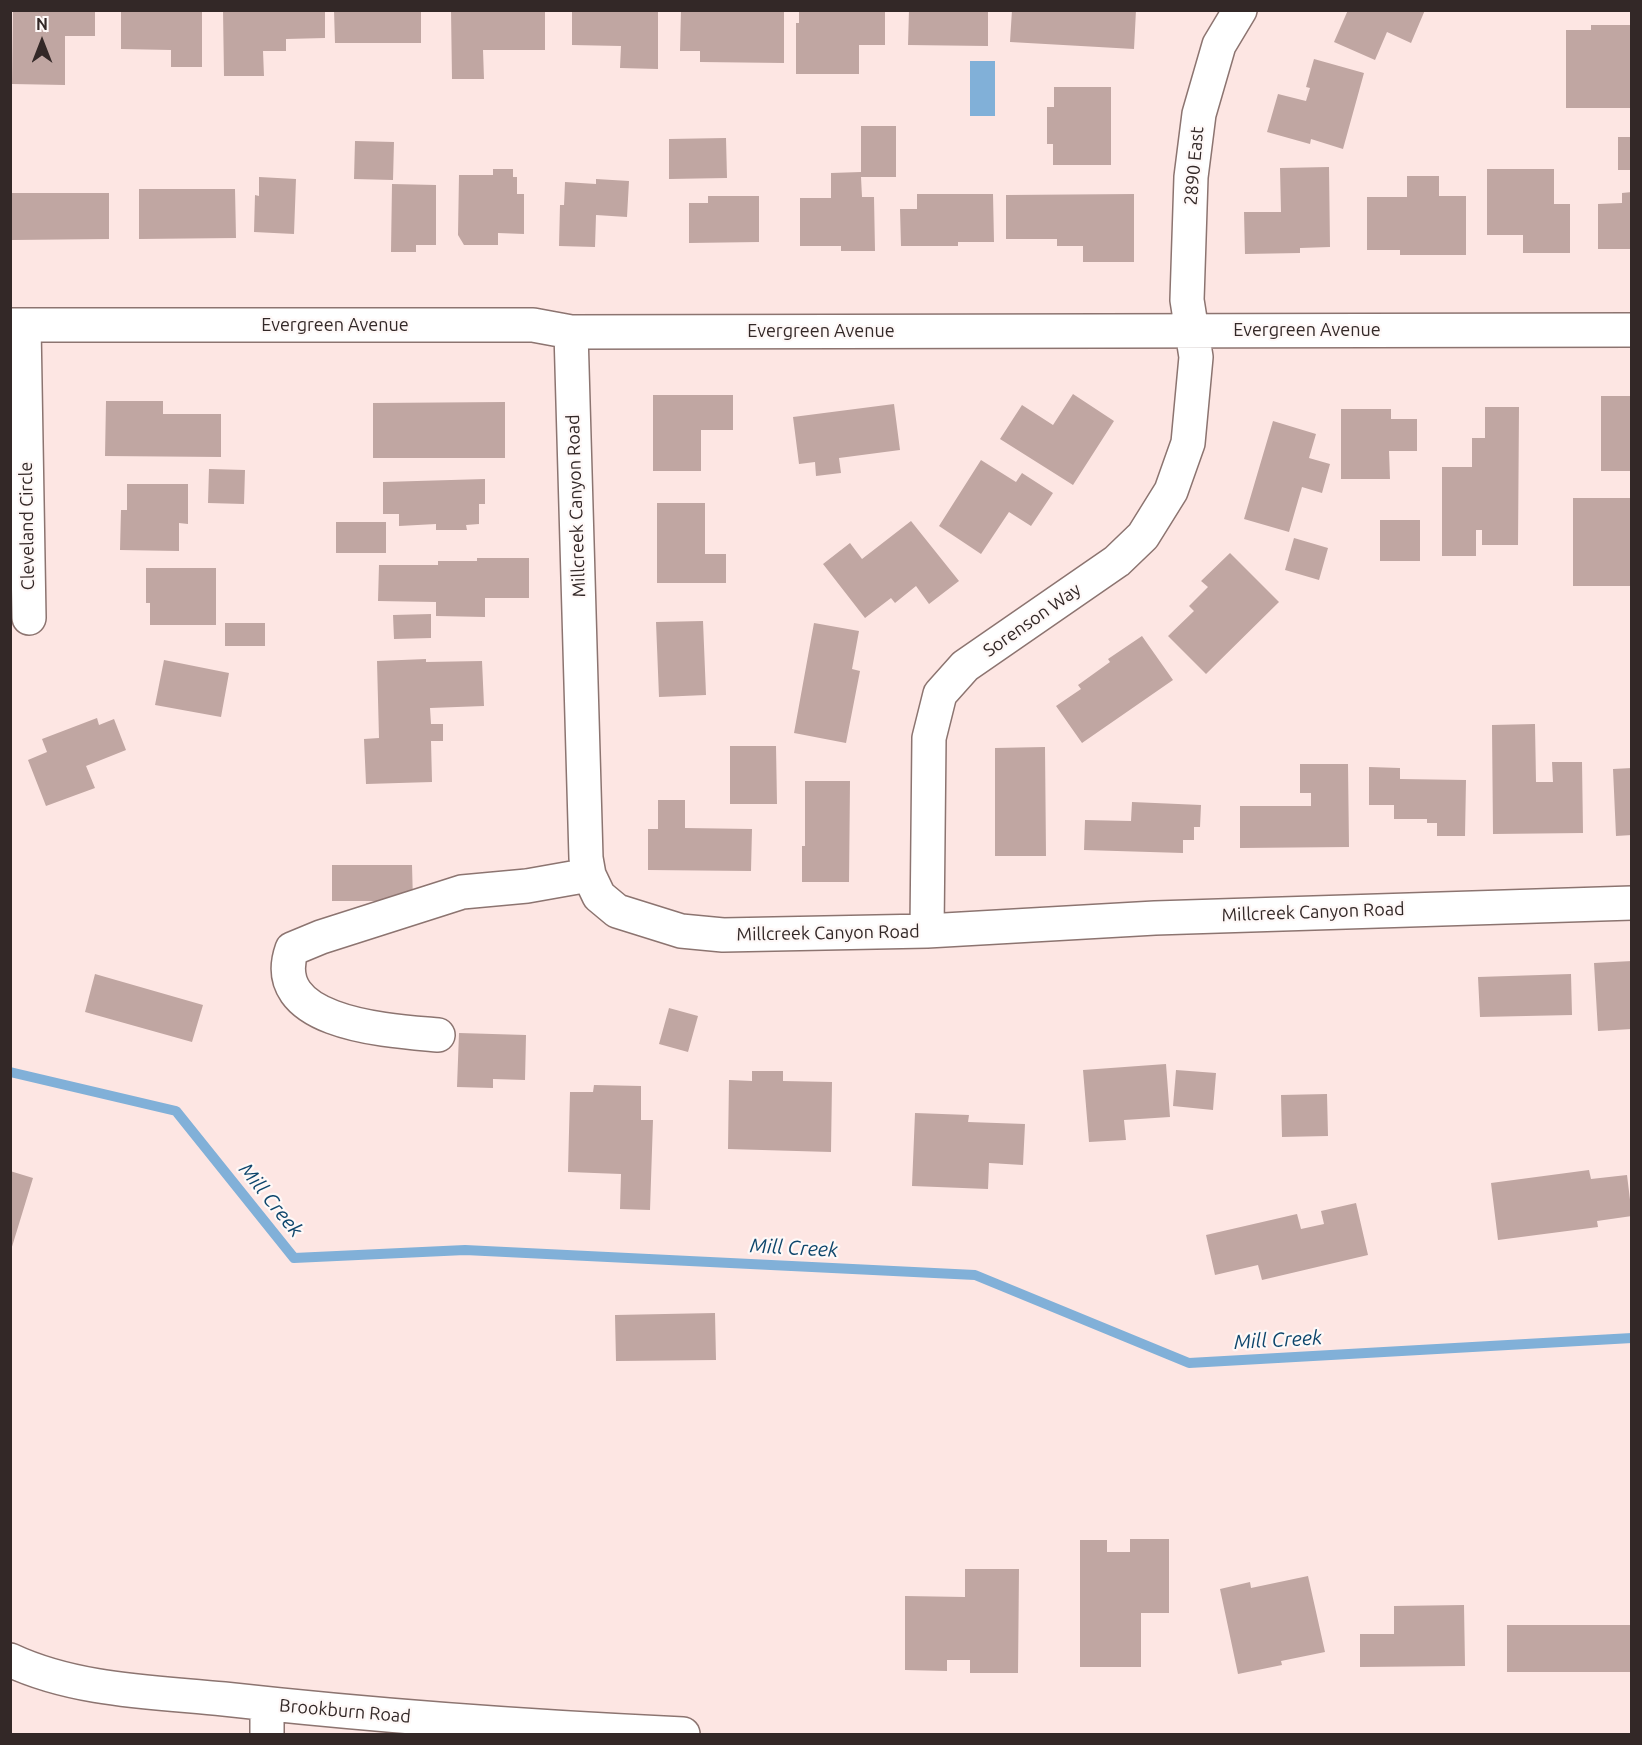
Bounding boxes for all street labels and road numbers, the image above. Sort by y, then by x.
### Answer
street label: 2890 East [1180,126,1208,206]
street label: Evergreen Avenue [261,314,409,336]
street label: Evergreen Avenue [1233,319,1381,341]
street label: Evergreen Avenue [747,320,895,342]
street label: Millcreek Canyon Road [562,414,590,598]
street label: Cleveland Circle [15,462,39,590]
street label: Sorenson Way [979,578,1085,662]
street label: Millcreek Canyon Road [1221,898,1405,926]
street label: Millcreek Canyon Road [736,921,920,945]
street label: Brookburn Road [278,1694,412,1728]

